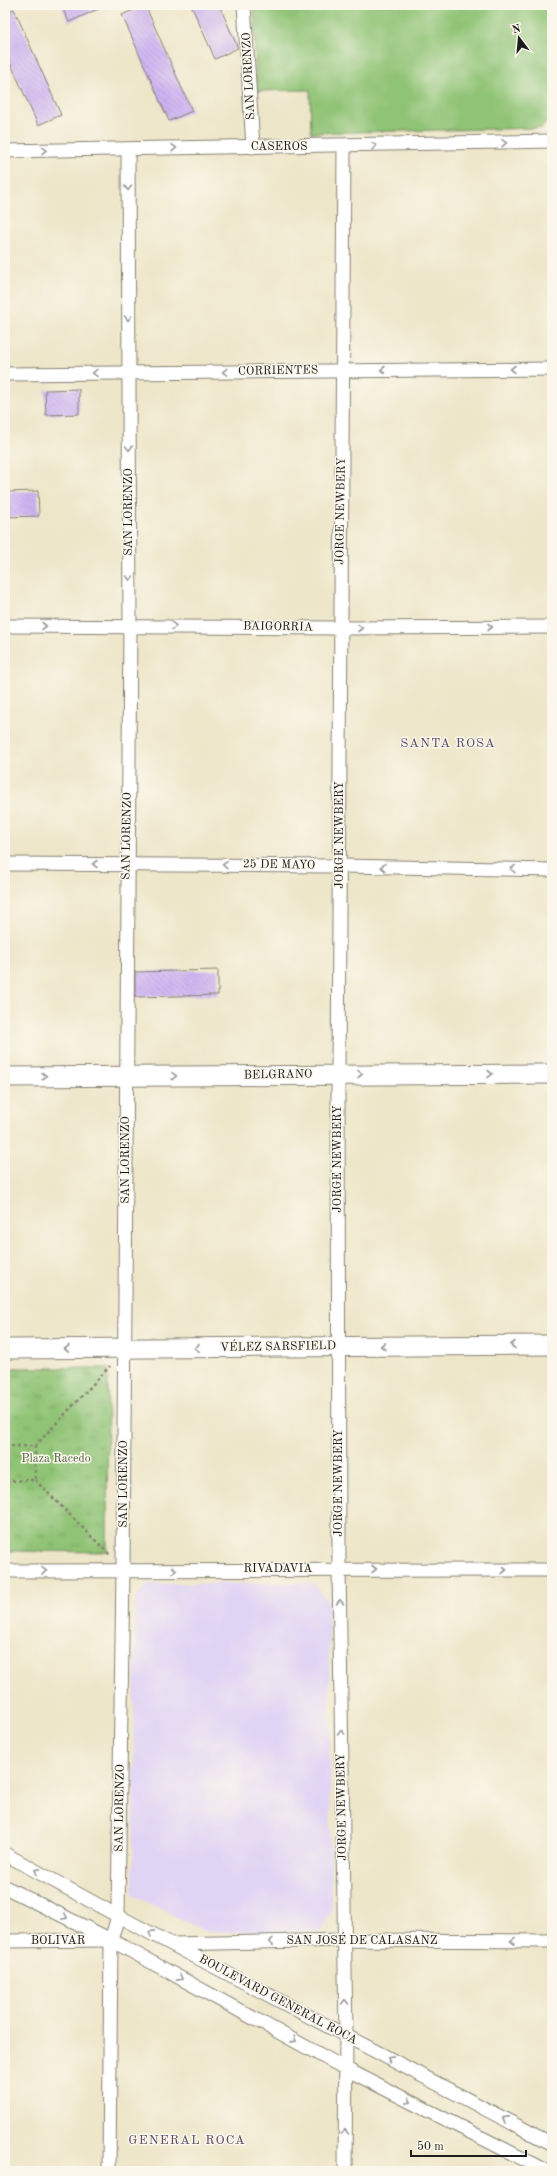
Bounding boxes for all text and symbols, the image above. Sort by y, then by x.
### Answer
north arrow [499,18,539,58]
text: N [511,23,523,36]
street label: SAN LORENZO [241,32,257,120]
one-way arrow [501,138,507,147]
street label: CASEROS [251,141,307,153]
one-way arrow [371,141,377,150]
one-way arrow [171,144,177,152]
one-way arrow [41,146,47,154]
one-way arrow [124,185,132,191]
one-way arrow [124,315,132,321]
street label: CORRIENTES [238,364,318,378]
one-way arrow [510,365,516,373]
one-way arrow [380,366,386,374]
one-way arrow [222,368,228,376]
one-way arrow [92,369,98,377]
one-way arrow [124,445,133,451]
street label: JORGE NEWBERY [334,457,348,565]
street label: SAN LORENZO [123,468,135,556]
one-way arrow [125,575,134,581]
street label: BAIGORRIA [243,620,313,634]
one-way arrow [41,622,47,630]
one-way arrow [171,622,177,630]
one-way arrow [487,623,493,631]
one-way arrow [357,624,363,632]
district label: SANTA ROSA [400,737,496,750]
street label: JORGE NEWBERY [334,781,346,889]
street label: SAN LORENZO [120,792,134,880]
street label: 25 DE MAYO [243,857,315,872]
one-way arrow [92,860,98,868]
one-way arrow [222,861,228,869]
one-way arrow [380,863,386,871]
one-way arrow [510,865,516,874]
street label: BELGRANO [244,1068,312,1082]
one-way arrow [357,1070,363,1078]
one-way arrow [487,1070,493,1078]
one-way arrow [171,1071,177,1080]
one-way arrow [41,1072,47,1081]
street label: JORGE NEWBERY [332,1105,344,1213]
street label: SAN LORENZO [120,1116,132,1204]
street label: VÉLEZ SARSFIELD [220,1337,336,1354]
one-way arrow [510,1341,516,1349]
one-way arrow [380,1342,386,1350]
one-way arrow [194,1344,200,1352]
one-way arrow [64,1345,70,1353]
street label: JORGE NEWBERY [333,1429,345,1537]
street label: SAN LORENZO [118,1440,130,1528]
park label: Plaza Racedo [21,1453,91,1465]
street label: RIVADAVIA [244,1563,312,1575]
one-way arrow [371,1565,377,1573]
one-way arrow [171,1566,177,1574]
one-way arrow [501,1566,507,1574]
one-way arrow [41,1567,47,1575]
one-way arrow [336,1599,344,1605]
one-way arrow [337,1729,345,1735]
street label: JORGE NEWBERY [335,1753,349,1861]
street label: SAN LORENZO [113,1764,127,1852]
one-way arrow [33,1869,41,1876]
one-way arrow [61,1912,68,1920]
one-way arrow [148,1930,155,1938]
street label: SAN JOSÉ DE CALASANZ [286,1932,438,1947]
street label: BOLIVAR [31,1935,86,1947]
one-way arrow [510,1937,516,1945]
one-way arrow [268,1938,274,1946]
street label: BOULEVARD GENERAL ROCA [197,1953,359,2047]
one-way arrow [176,1973,183,1981]
one-way arrow [341,1999,349,2005]
one-way arrow [290,2036,297,2043]
one-way arrow [386,2057,394,2064]
one-way arrow [405,2096,412,2104]
one-way arrow [502,2117,509,2124]
one-way arrow [341,2129,349,2135]
scale bar [411,2132,526,2158]
district label: GENERAL ROCA [128,2134,246,2147]
text: 50 m [417,2140,444,2153]

